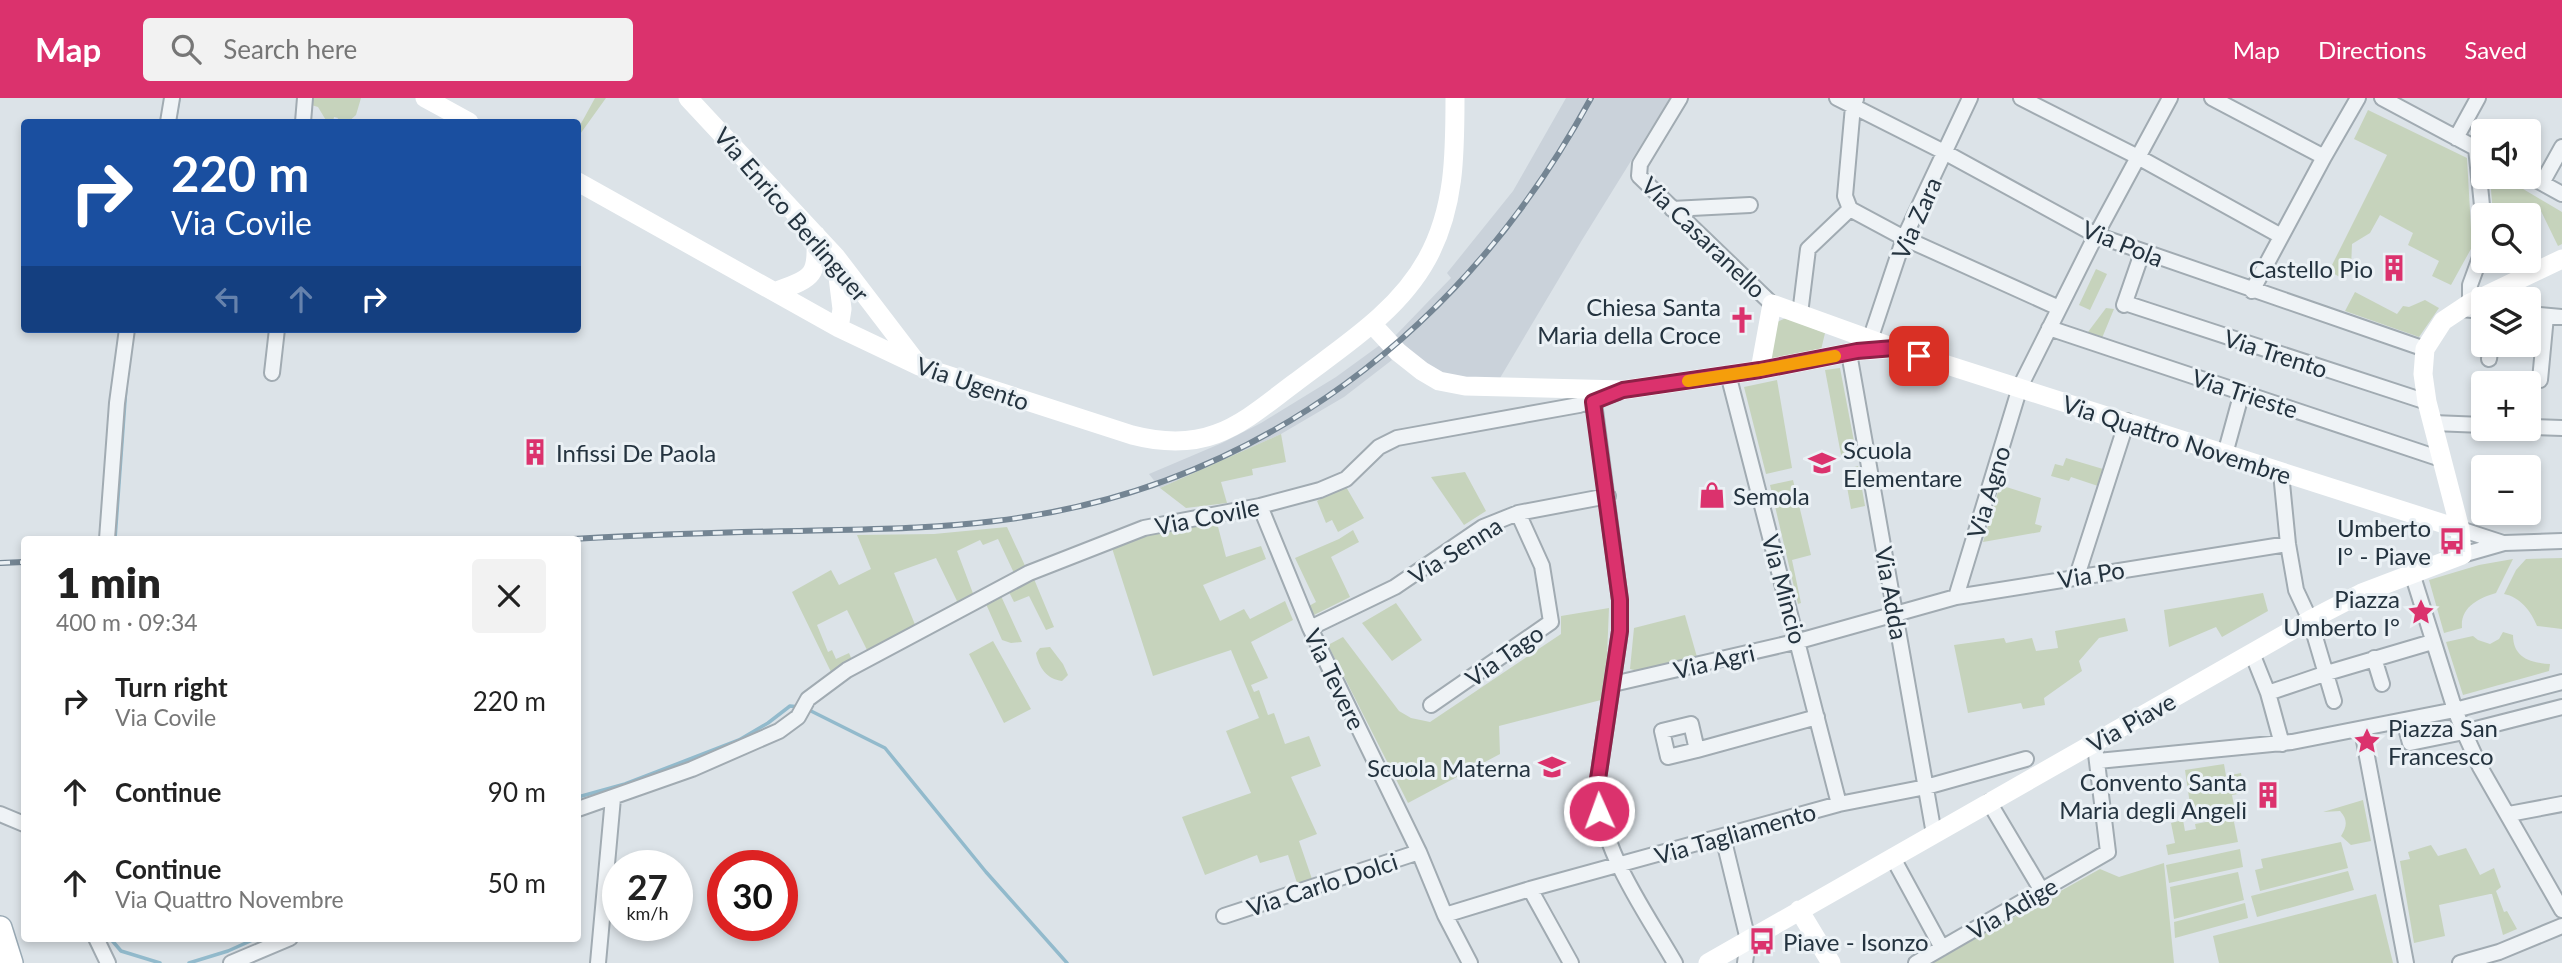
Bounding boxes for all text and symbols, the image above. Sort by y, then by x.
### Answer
search box [143,18,633,81]
text: Map [35,29,101,69]
icon: search [167,30,205,68]
text: Search here [223,33,357,65]
text: Map [2233,35,2280,64]
text: Directions [2318,35,2426,64]
text: Saved [2464,35,2527,64]
map controls [2471,119,2541,525]
button: sound [2471,119,2541,189]
street label: Via Enrico Berlinguer [708,121,876,307]
text: 220 m [171,144,309,202]
icon: right [56,147,147,238]
street label: Via Casaranello [1636,170,1772,304]
street label: Via Zara [1885,172,1947,264]
text: Via Covile [171,203,312,242]
button: search [2471,203,2541,273]
street label: Via Pola [2078,214,2168,272]
building icon: Castello Pio [2379,253,2409,283]
place label: Castello Pio [2249,254,2373,283]
icon: left [209,280,247,318]
icon: ahead [282,280,320,318]
icon: right [355,280,393,318]
button: layers [2471,287,2541,357]
place label: Chiesa Santa Maria della Croce [1537,292,1721,349]
church icon: Chiesa Santa Maria della Croce [1727,305,1757,335]
street label: Via Trento [2221,323,2331,383]
pin [1889,326,1949,386]
icon: arrive [1900,337,1938,375]
street label: Via Ugento [913,350,1033,416]
street label: Via Trieste [2188,362,2302,424]
button: + [2471,371,2541,441]
street label: Via Quattro Novembre [2059,388,2295,490]
place label: Scuola Elementare [1843,435,1962,492]
building icon: Infissi De Paola [520,437,550,467]
place label: Infissi De Paola [556,438,716,467]
street label: Via Agno [1960,442,2016,542]
school or university icon: Scuola Elementare [1807,448,1837,478]
button: − [2471,455,2541,525]
shop icon: Semola [1697,480,1727,510]
place label: Semola [1733,481,1810,510]
street label: Via Covile [1152,492,1262,540]
street label: Via Senna [1403,510,1507,590]
place label: Umberto I° - Piave [2337,513,2431,570]
bus stop icon: Umberto I° - Piave [2437,526,2467,556]
street label: Via Mincio [1756,531,1814,647]
street label: Via Adda [1870,544,1914,642]
street label: Via Po [2055,554,2127,594]
text: 1 min [56,557,161,607]
button: close [472,559,546,633]
place label: Piazza Umberto I° [2283,584,2400,641]
place icon: Piazza Umberto I° [2406,597,2436,627]
text: 400 m · 09:34 [56,608,198,636]
street label: Via Tago [1459,618,1549,692]
street label: Via Tevere [1298,624,1372,734]
street label: Via Agri [1671,638,1757,684]
text: Turn right [115,671,228,703]
icon: right [56,682,94,720]
text: 220 m [473,685,546,717]
street label: Via Piave [2082,686,2180,758]
text: Via Covile [115,703,216,731]
place label: Piazza San Francesco [2388,713,2498,770]
place icon: Piazza San Francesco [2352,726,2382,756]
school or university icon: Scuola Materna [1537,752,1567,782]
place label: Scuola Materna [1367,753,1531,782]
place label: Convento Santa Maria degli Angeli [2059,767,2247,824]
icon: ahead [56,773,94,811]
position arrow [1562,774,1636,848]
text: Continue [115,776,221,808]
text: 90 m [488,776,546,808]
building icon: Convento Santa Maria degli Angeli [2253,780,2283,810]
street label: Via Tagliamento [1651,796,1819,870]
street label: Via Carlo Dolci [1243,846,1401,922]
speed limit sign: 30 [707,850,798,941]
text: Continue [115,853,221,885]
icon: ahead [56,864,94,902]
text: 27 [627,865,668,907]
text: 50 m [488,867,546,899]
street label: Via Adige [1962,871,2062,945]
text: Via Quattro Novembre [115,885,344,913]
text: km/h [626,902,669,924]
bus stop icon: Piave - Isonzo [1747,926,1777,956]
place label: Piave - Isonzo [1783,927,1929,956]

